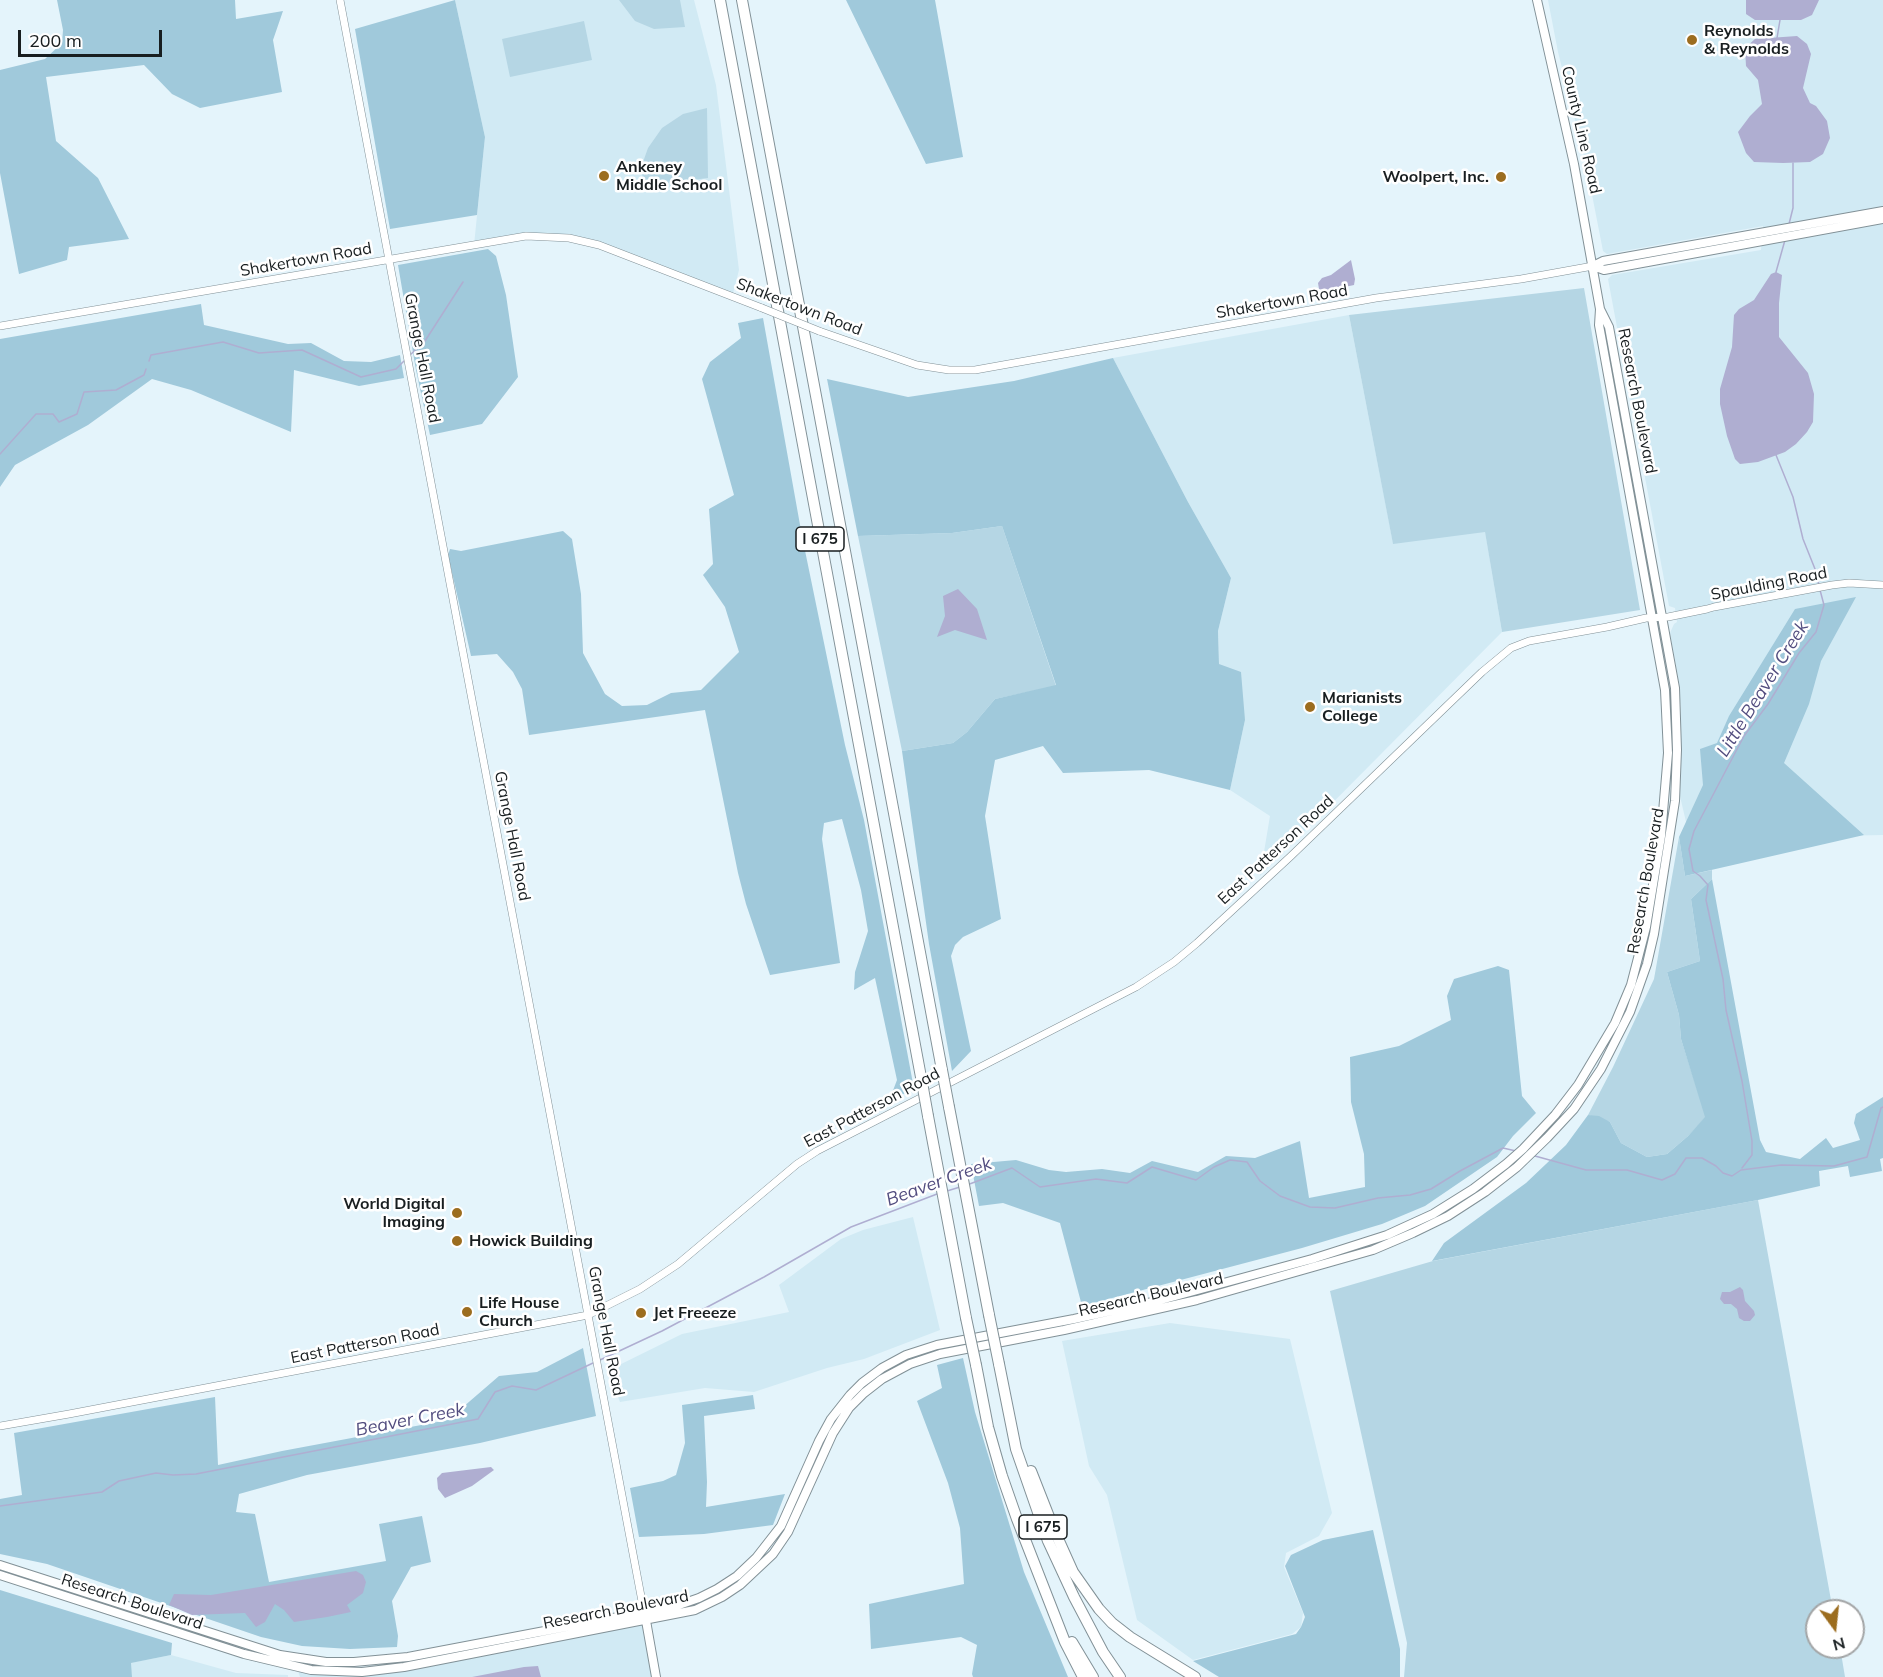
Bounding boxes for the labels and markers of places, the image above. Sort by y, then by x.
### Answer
place label: Reynolds & Reynolds [1704,21,1789,59]
marker: Reynolds & Reynolds [1685,33,1699,47]
place label: Ankeney Middle School [616,157,722,195]
place label: Woolpert, Inc. [1382,167,1489,187]
marker: Ankeney Middle School [597,169,611,183]
marker: Woolpert, Inc. [1494,170,1508,184]
place label: Marianists College [1322,688,1402,726]
marker: Marianists College [1303,700,1317,714]
place label: World Digital Imaging [343,1194,445,1232]
marker: World Digital Imaging [450,1206,464,1220]
place label: Howick Building [469,1231,593,1251]
marker: Howick Building [450,1234,464,1248]
place label: Life House Church [479,1293,559,1331]
place label: Jet Freeeze [653,1303,736,1323]
marker: Life House Church [460,1305,474,1319]
marker: Jet Freeeze [634,1306,648,1320]

